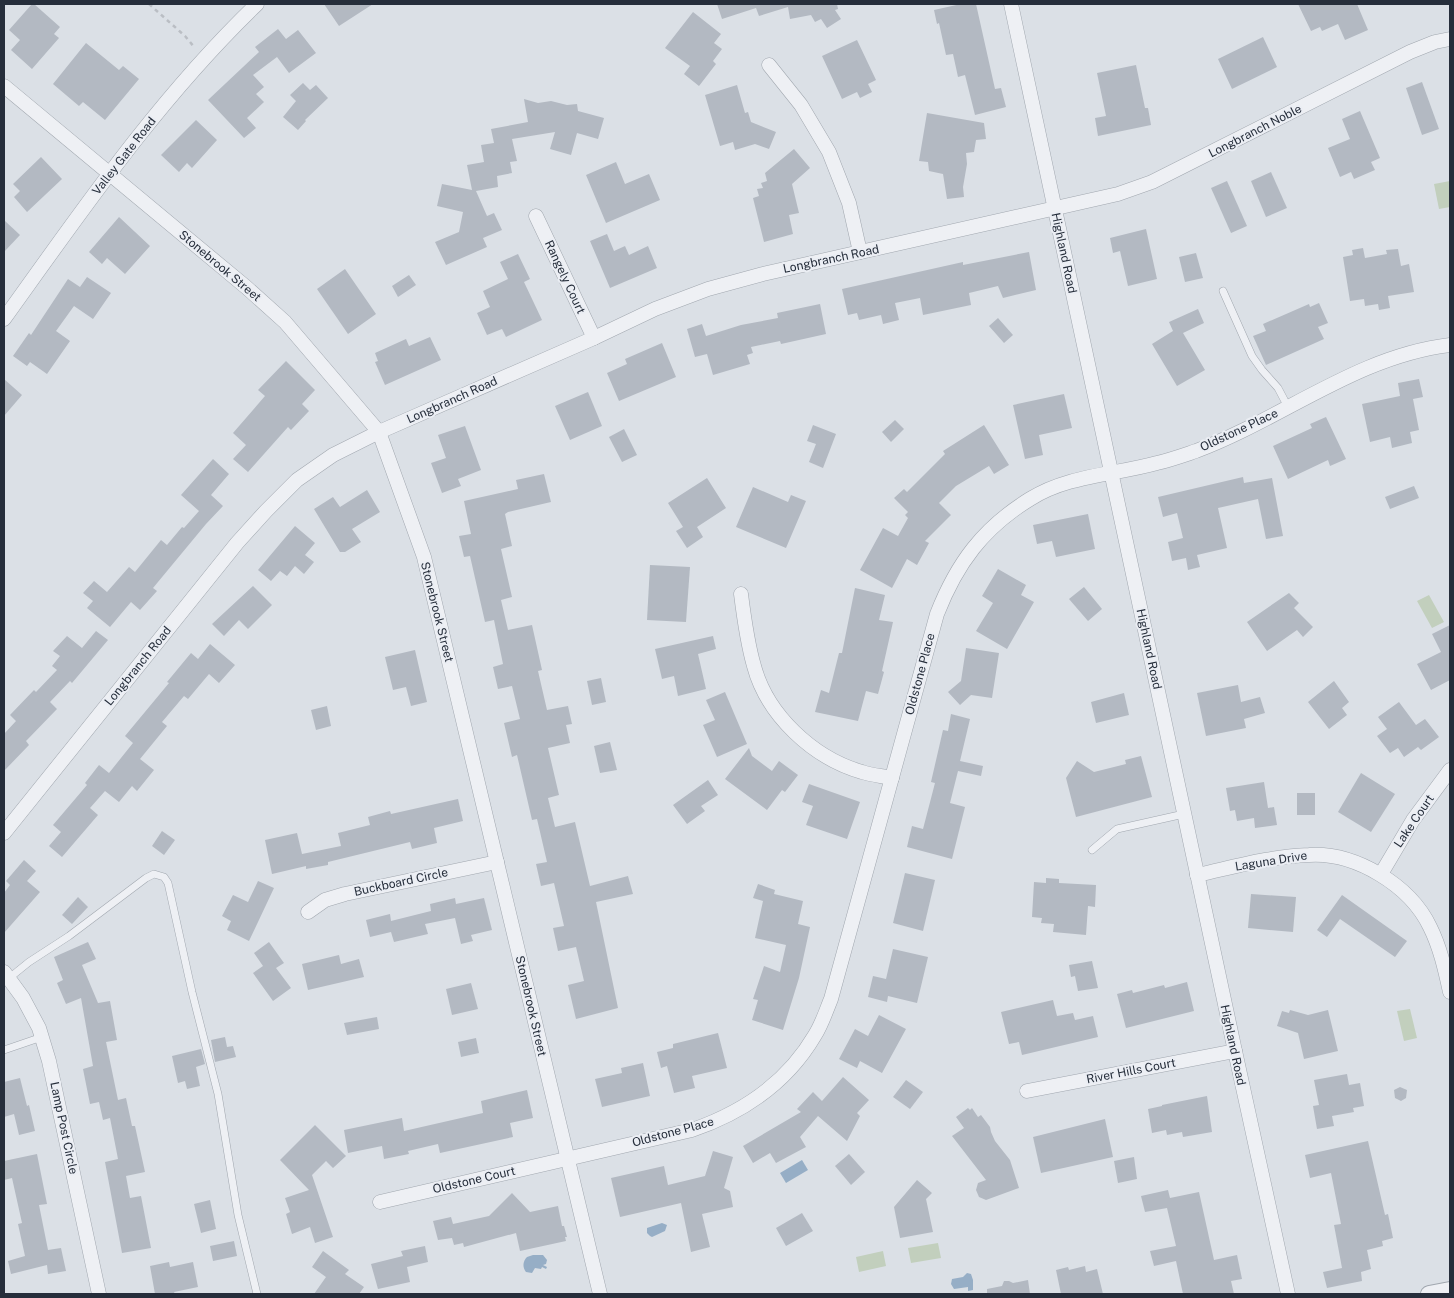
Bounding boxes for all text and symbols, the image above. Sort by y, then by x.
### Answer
street label: Longbranch Noble [1206,101,1304,160]
street label: Valley Gate Road [89,114,159,198]
street label: Highland Road [1049,211,1079,295]
street label: Stonebrook Street [176,228,264,305]
street label: Rangely Court [542,238,588,316]
street label: Longbranch Road [782,242,880,276]
street label: Longbranch Road [404,374,500,426]
street label: Oldstone Place [1198,406,1280,454]
street label: Stonebrook Street [418,560,456,664]
street label: Highland Road [1134,607,1164,691]
street label: Longbranch Road [102,624,174,708]
street label: Oldstone Place [902,631,938,716]
street label: Lake Court [1391,792,1437,850]
street label: Laguna Drive [1234,848,1308,874]
street label: Buckboard Circle [353,865,450,899]
street label: Stonebrook Street [513,954,549,1058]
street label: Highland Road [1218,1003,1248,1087]
street label: River Hills Court [1085,1055,1177,1087]
street label: Lamp Post Circle [47,1081,81,1176]
street label: Oldstone Place [631,1114,716,1150]
street label: Oldstone Court [431,1164,517,1196]

